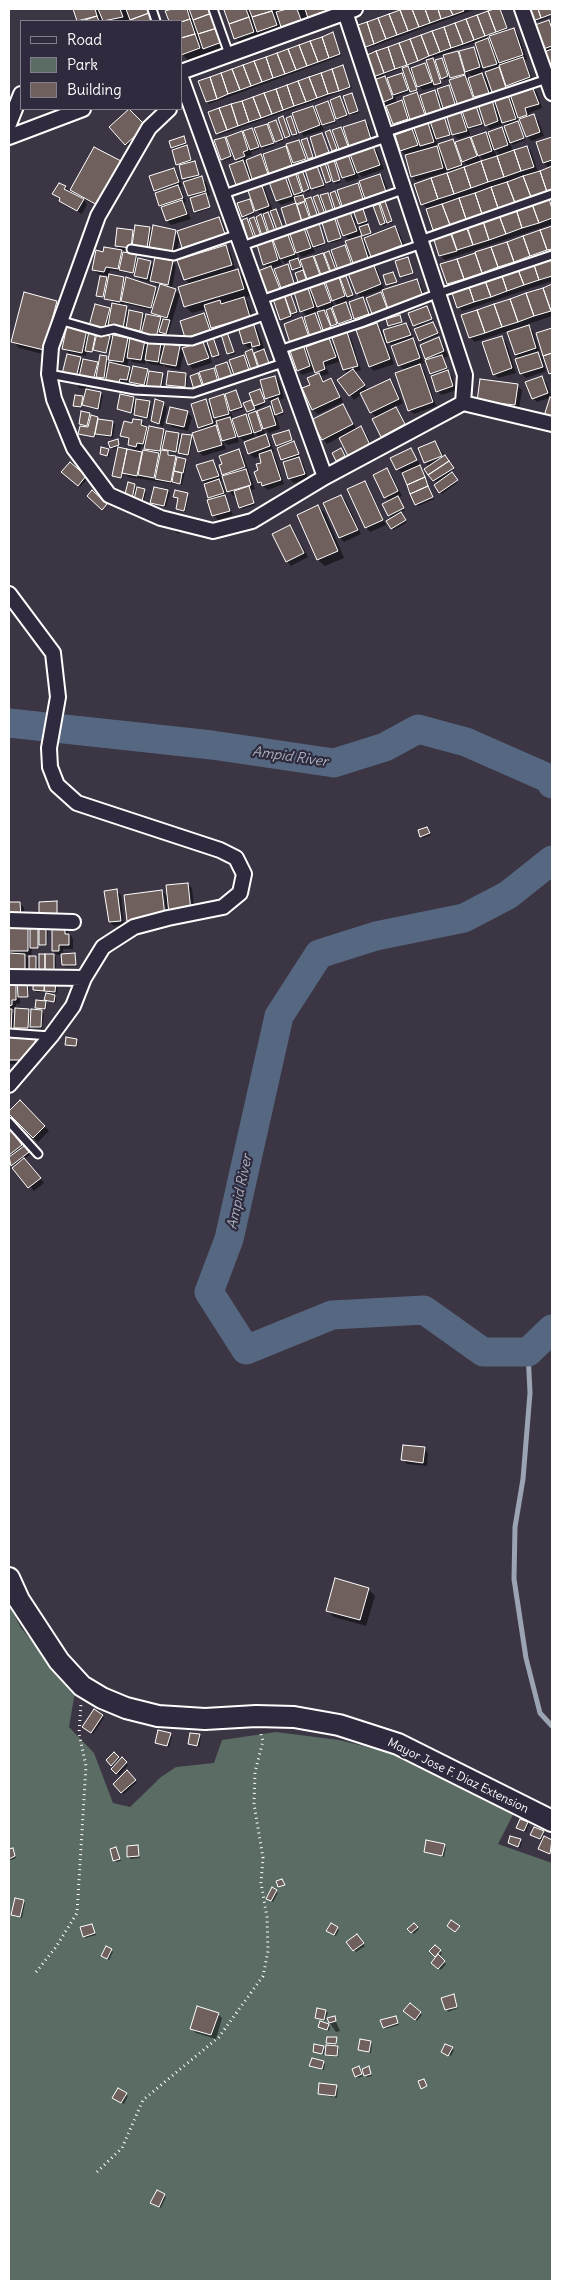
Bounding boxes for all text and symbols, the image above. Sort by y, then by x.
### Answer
legend [20,20,182,110]
text: Road [67,30,102,49]
text: Park [67,55,98,74]
text: Building [67,80,122,99]
water label: Ampid River [251,743,329,771]
water label: Ampid River [224,1153,256,1231]
street label: Mayor Jose F. Diaz Extension [385,1736,531,1816]

